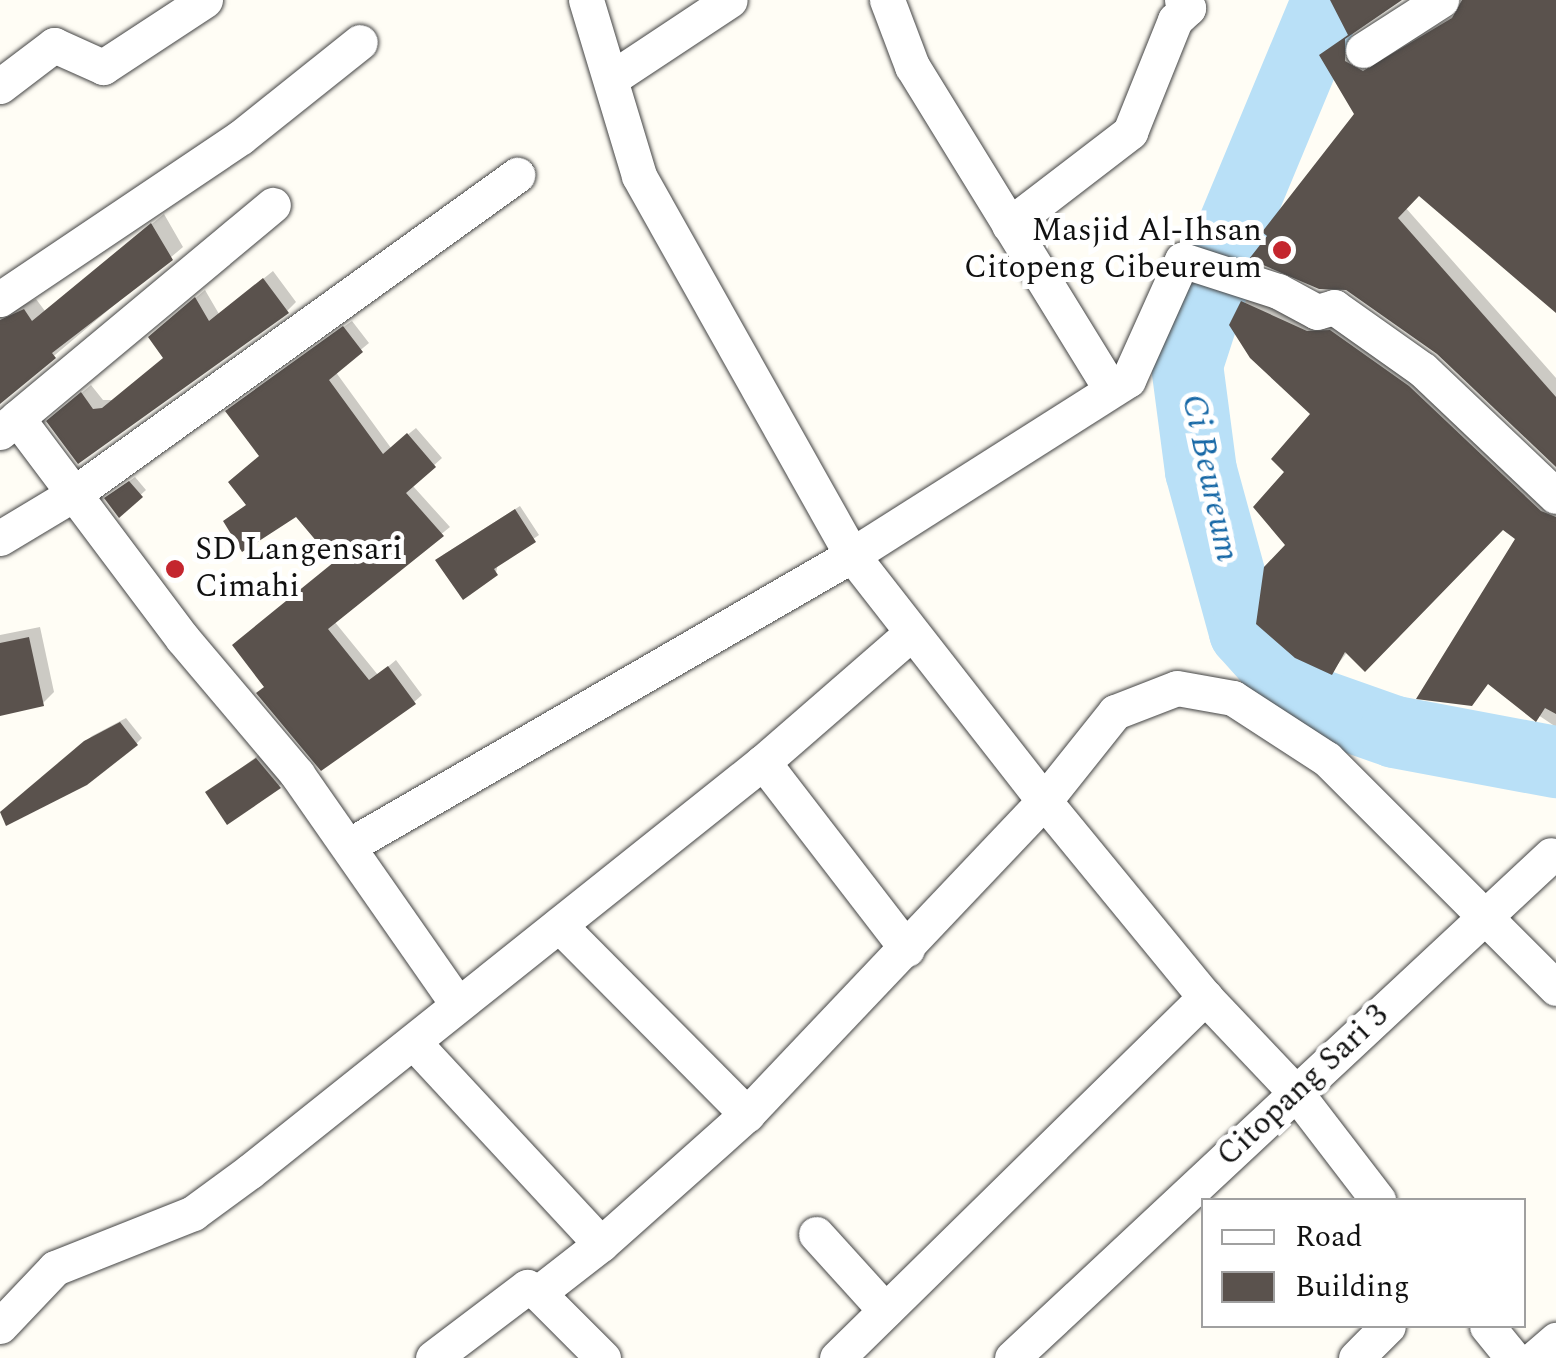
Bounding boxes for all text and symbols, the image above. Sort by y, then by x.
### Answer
place label: Masjid Al-Ihsan Citopeng Cibeureum [964,213,1262,288]
marker: Masjid Al-Ihsan Citopeng Cibeureum [1271,239,1293,261]
water label: Ci Beureum [1172,391,1248,565]
place label: SD Langensari Cimahi [195,532,403,607]
marker: SD Langensari Cimahi [164,558,186,580]
street label: Citopang Sari 3 [1210,997,1396,1175]
legend [1201,1198,1526,1328]
text: Road [1295,1214,1363,1260]
text: Building [1295,1264,1410,1310]

